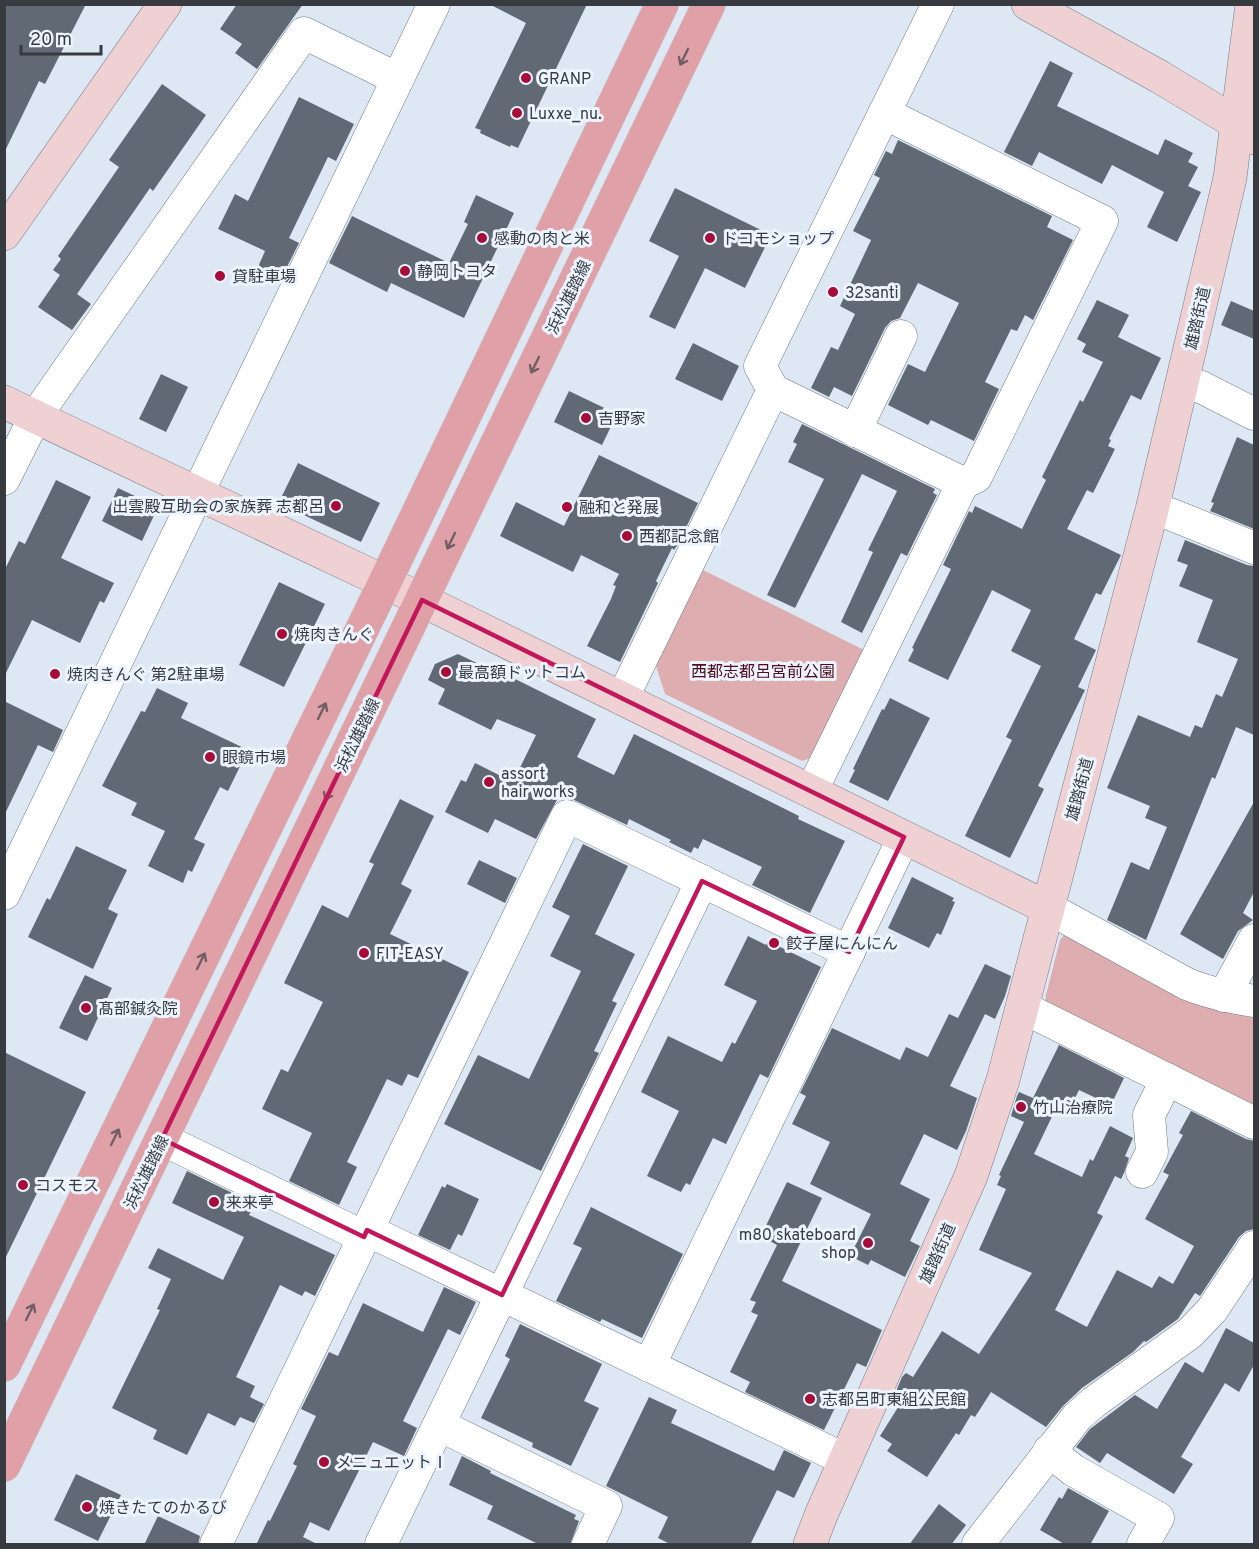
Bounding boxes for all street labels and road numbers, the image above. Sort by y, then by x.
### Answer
street label: 浜松雄踏線 [543,258,596,338]
street label: 雄踏街道 [1182,285,1216,352]
street label: 浜松雄踏線 [332,696,385,776]
street label: 雄踏街道 [1063,756,1099,823]
street label: 浜松雄踏線 [121,1133,174,1213]
street label: 雄踏街道 [917,1221,961,1287]

